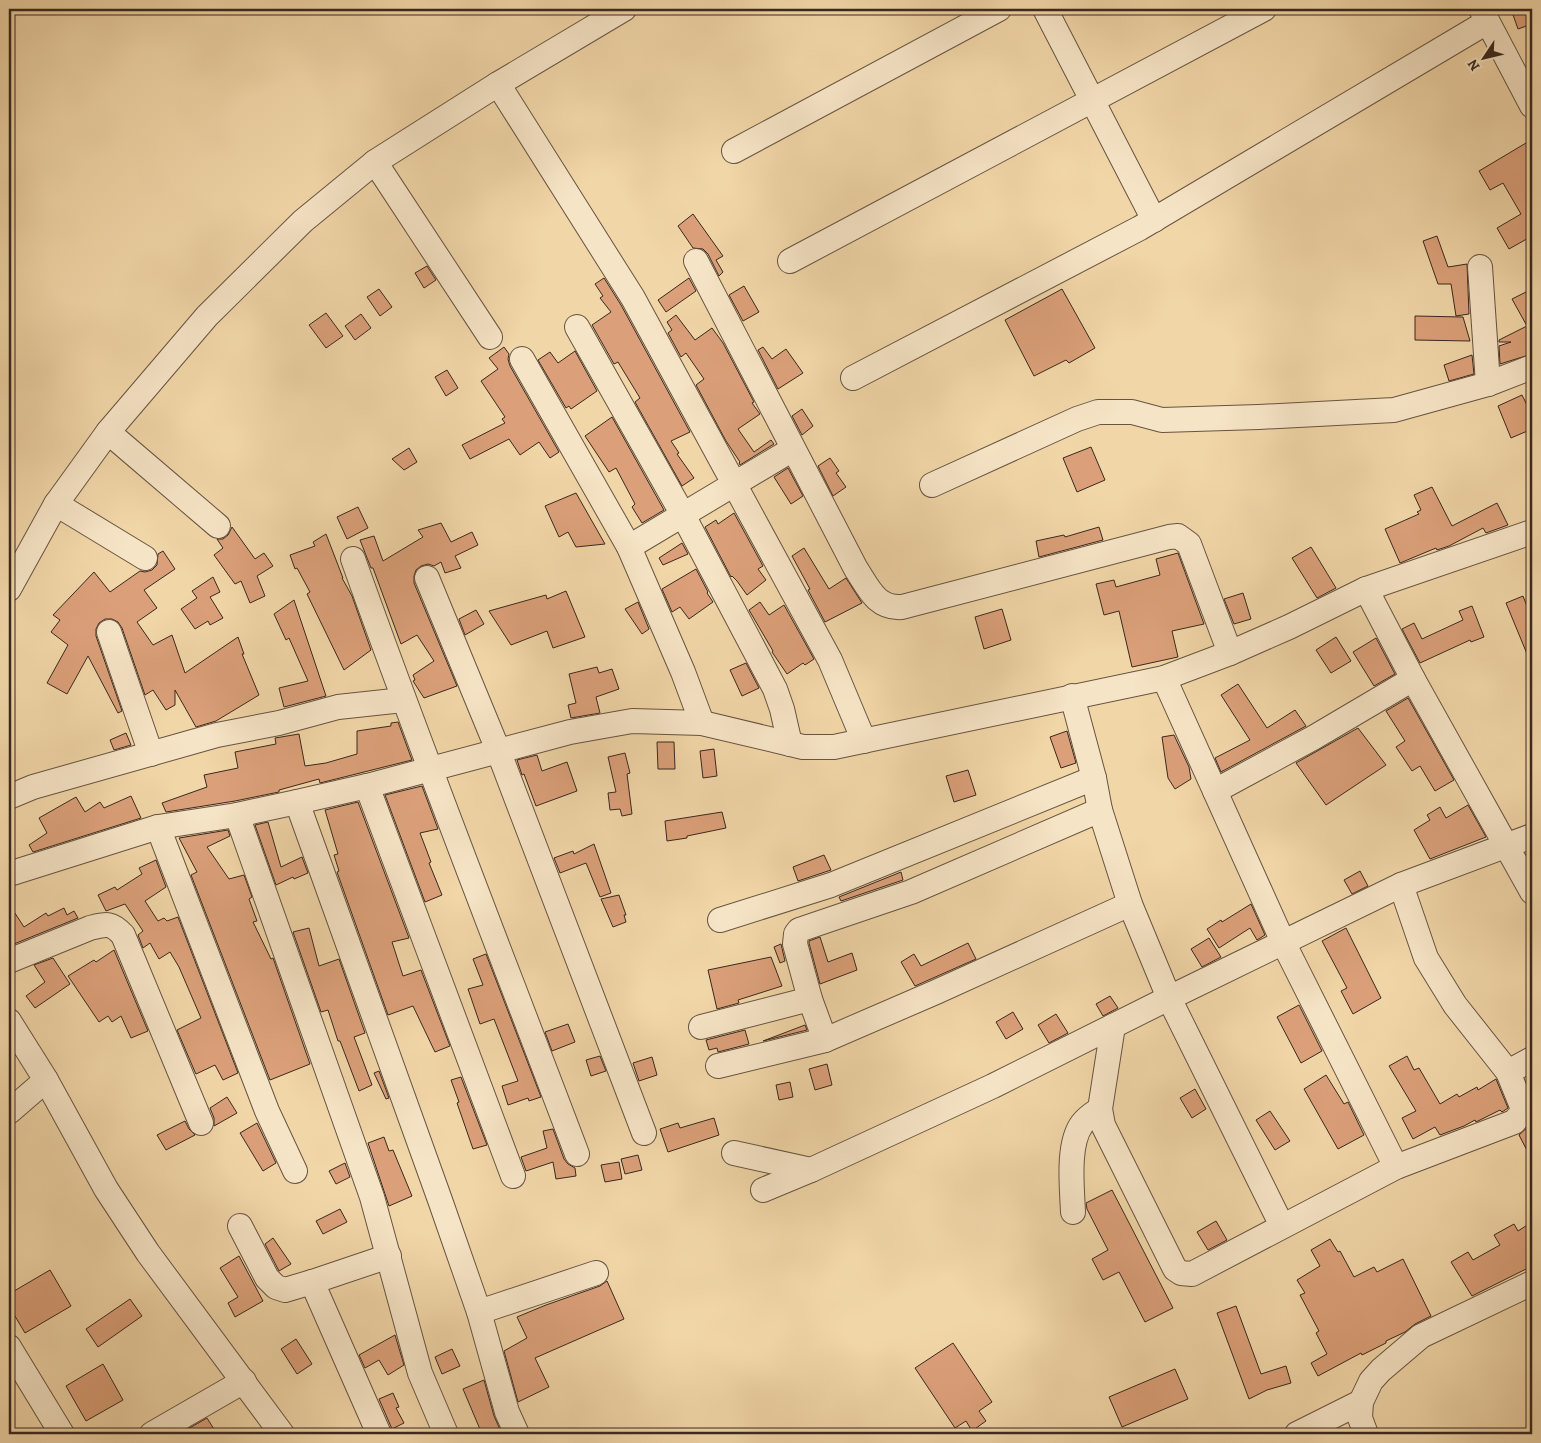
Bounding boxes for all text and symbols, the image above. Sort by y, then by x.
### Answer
north arrow [1458,32,1508,82]
text: N [1463,56,1484,75]

